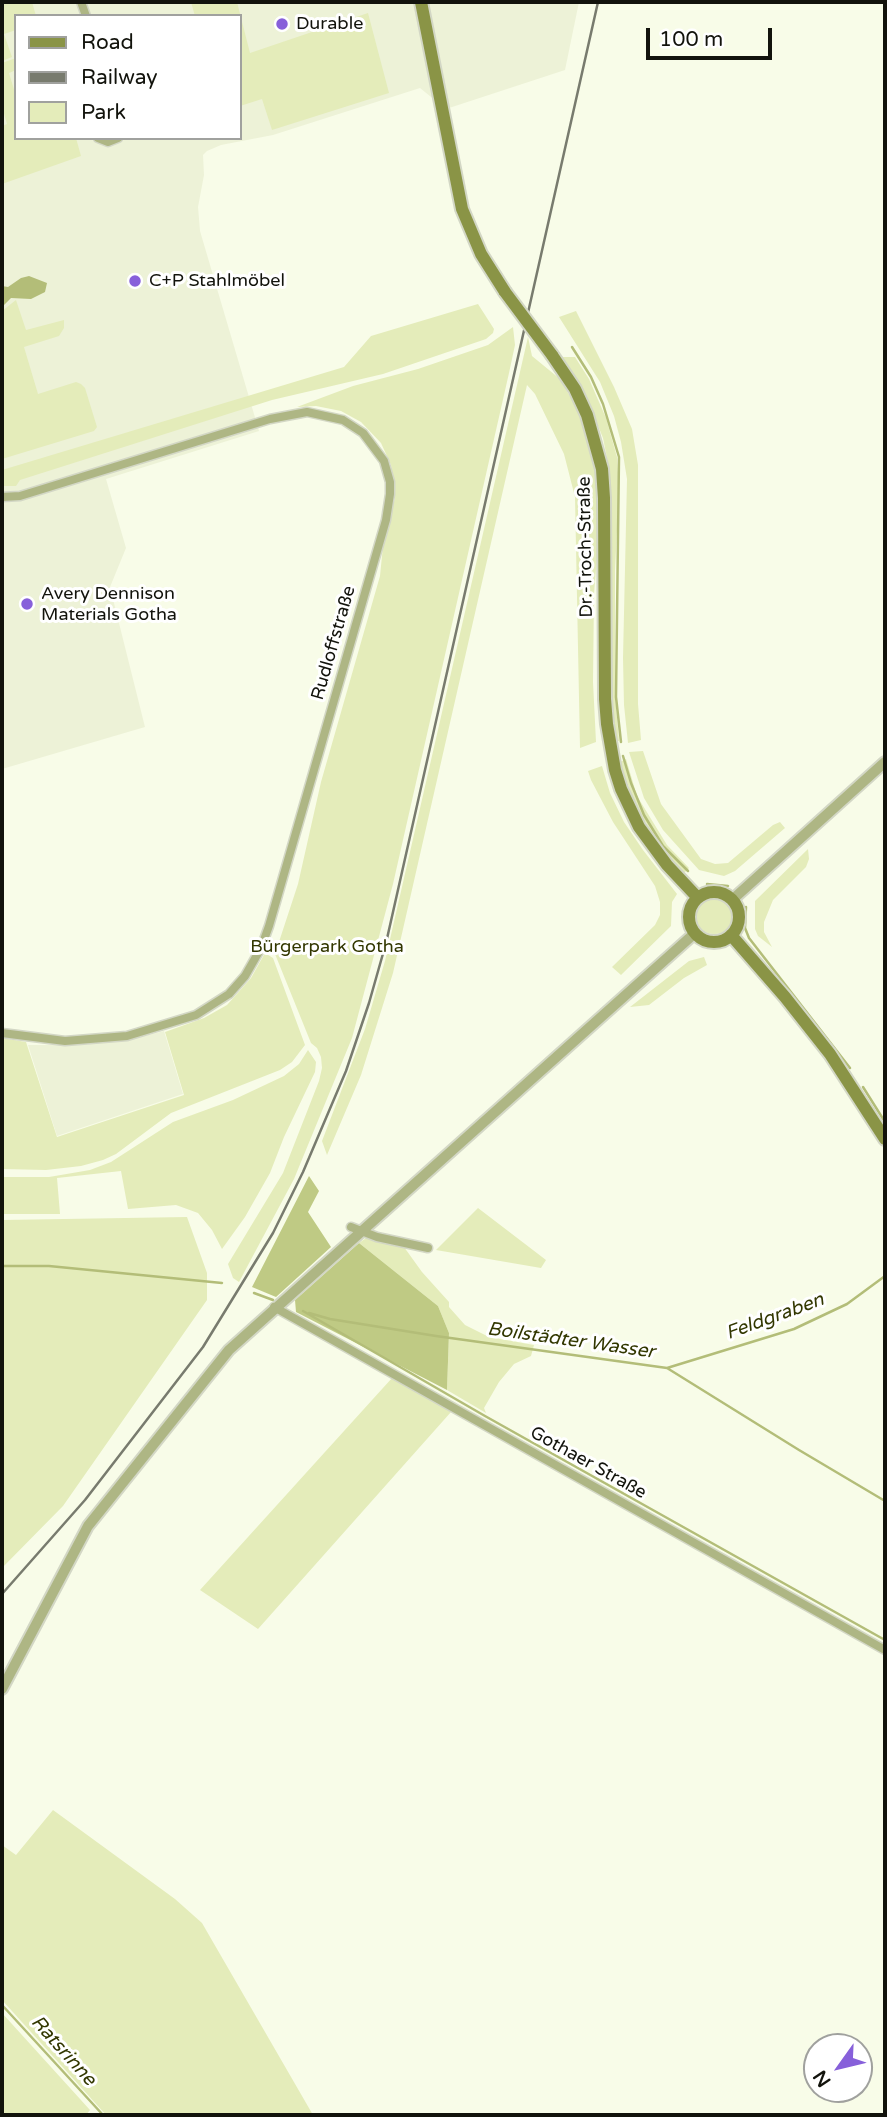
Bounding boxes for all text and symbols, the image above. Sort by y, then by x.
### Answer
place label: Durable [296,13,363,35]
legend [14,14,242,140]
scale bar [649,14,775,58]
marker: Durable [274,16,290,32]
text: 100 m [659,27,723,52]
text: Road [81,30,134,55]
text: Railway [81,65,158,90]
text: Park [81,100,126,125]
place label: C+P Stahlmöbel [149,270,285,292]
marker: C+P Stahlmöbel [127,273,143,289]
street label: Dr.-Troch-Straße [574,476,598,618]
place label: Avery Dennison Materials Gotha [41,583,177,626]
street label: Rudloffstraße [307,583,361,703]
marker: Avery Dennison Materials Gotha [19,596,35,612]
park label: Bürgerpark Gotha [250,936,404,958]
water label: Feldgraben [723,1289,827,1345]
water label: Boilstädter Wasser [486,1318,656,1364]
street label: Gothaer Straße [526,1422,650,1504]
water label: Ratsrinne [26,2011,100,2091]
north arrow [803,2033,873,2103]
text: N [809,2066,836,2091]

